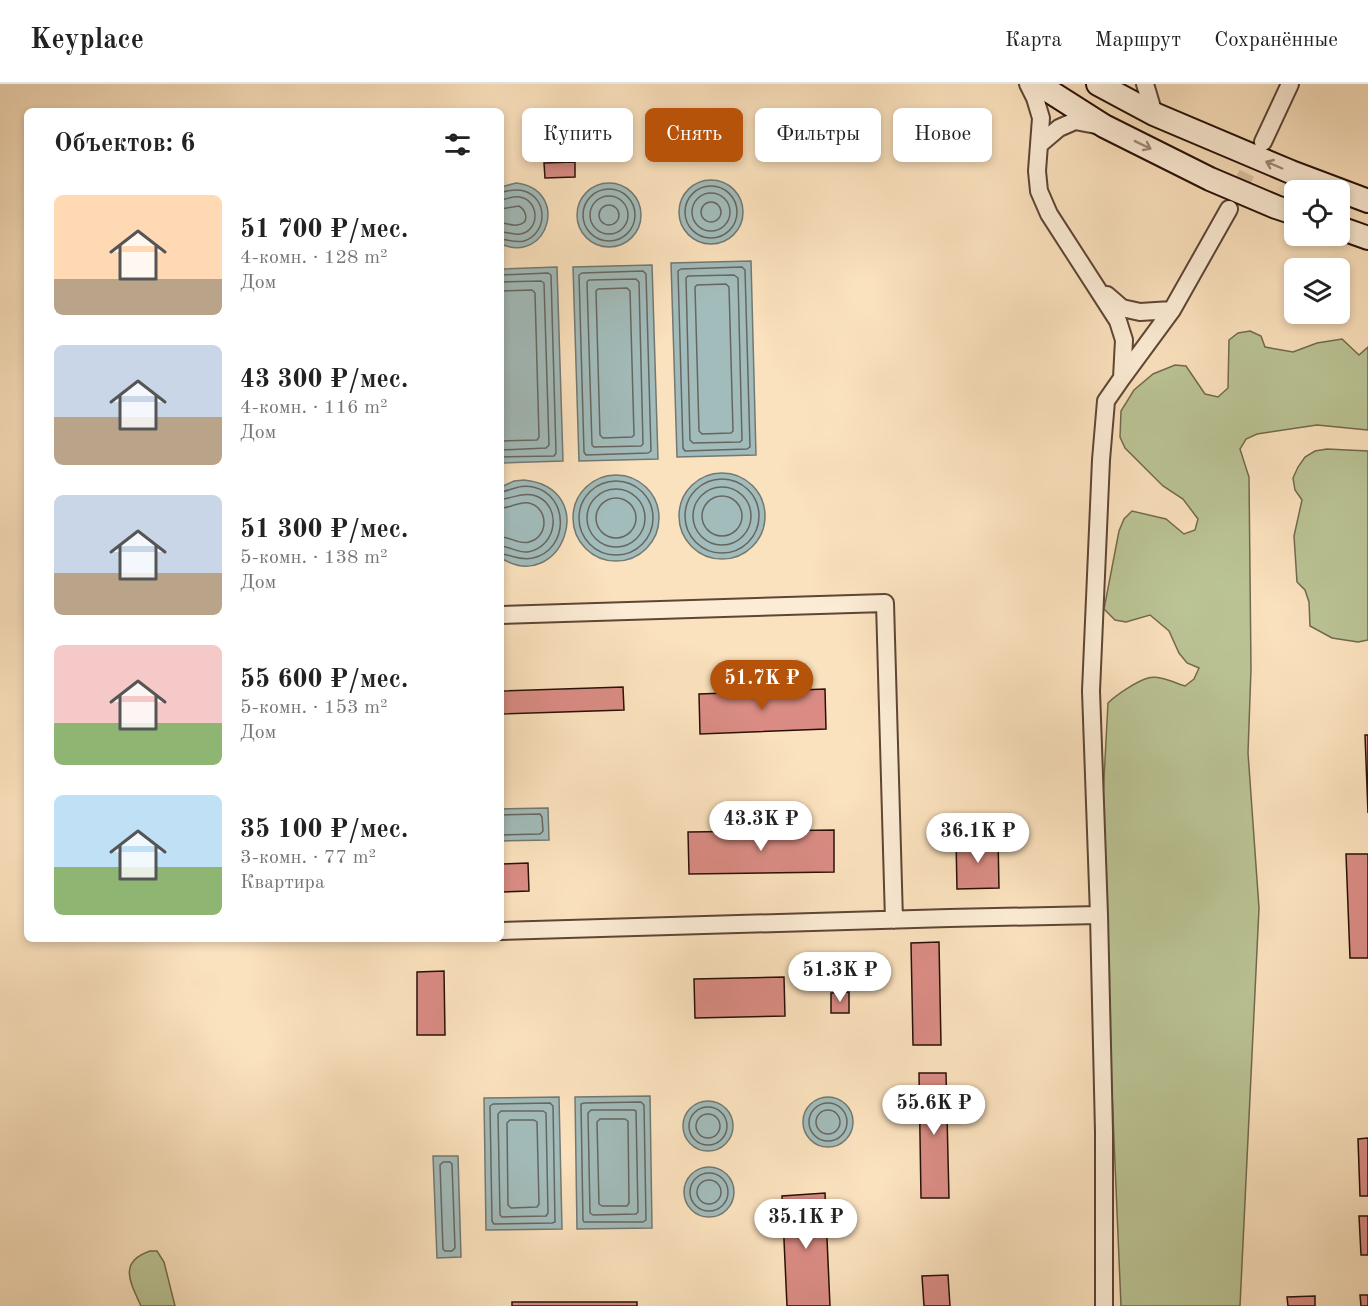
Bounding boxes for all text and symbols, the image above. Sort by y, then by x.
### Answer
text: Keyplace [30,27,144,55]
text: Карта [1005,30,1062,51]
text: Маршрут [1095,30,1181,51]
text: Сохранённые [1214,30,1338,51]
chip: Купить [522,108,633,162]
chip: Снять [645,108,743,162]
chip: Фильтры [755,108,881,162]
chip: Новое [893,108,992,162]
icon: filters [441,128,474,161]
text: Объектов: 6 [54,131,195,157]
one-way arrow [1133,140,1151,151]
one-way arrow [1265,159,1284,170]
map controls [1284,180,1350,324]
button: locate [1284,180,1350,246]
text: 51 700 ₽/мес. [240,217,408,243]
icon: home [102,219,174,291]
text: 4-комн. · 128 m² [240,248,388,268]
button: layers [1284,258,1350,324]
text: Дом [240,273,276,293]
text: 43 300 ₽/мес. [240,367,408,393]
icon: home [102,369,174,441]
text: 4-комн. · 116 m² [240,398,388,418]
text: Дом [240,423,276,443]
text: 51 300 ₽/мес. [240,517,408,543]
icon: home [102,519,174,591]
text: 5-комн. · 138 m² [240,548,388,568]
text: Дом [240,573,276,593]
pin: 51.7K ₽ [707,660,817,711]
text: 55 600 ₽/мес. [240,667,408,693]
icon: home [102,669,174,741]
text: 51.7K ₽ [724,669,800,689]
text: 5-комн. · 153 m² [240,698,388,718]
text: Дом [240,723,276,743]
pin: 43.3K ₽ [706,801,816,852]
text: 43.3K ₽ [723,810,799,830]
pin: 36.1K ₽ [923,813,1033,864]
text: 35 100 ₽/мес. [240,817,408,843]
icon: home [102,819,174,891]
text: 36.1K ₽ [940,822,1016,842]
text: 3-комн. · 77 m² [240,848,376,868]
text: Квартира [240,873,325,893]
pin: 51.3K ₽ [785,952,895,1003]
text: 51.3K ₽ [802,961,878,981]
pin: 55.6K ₽ [879,1085,989,1136]
text: 55.6K ₽ [896,1094,972,1114]
pin: 35.1K ₽ [751,1199,861,1250]
text: 35.1K ₽ [768,1208,844,1228]

